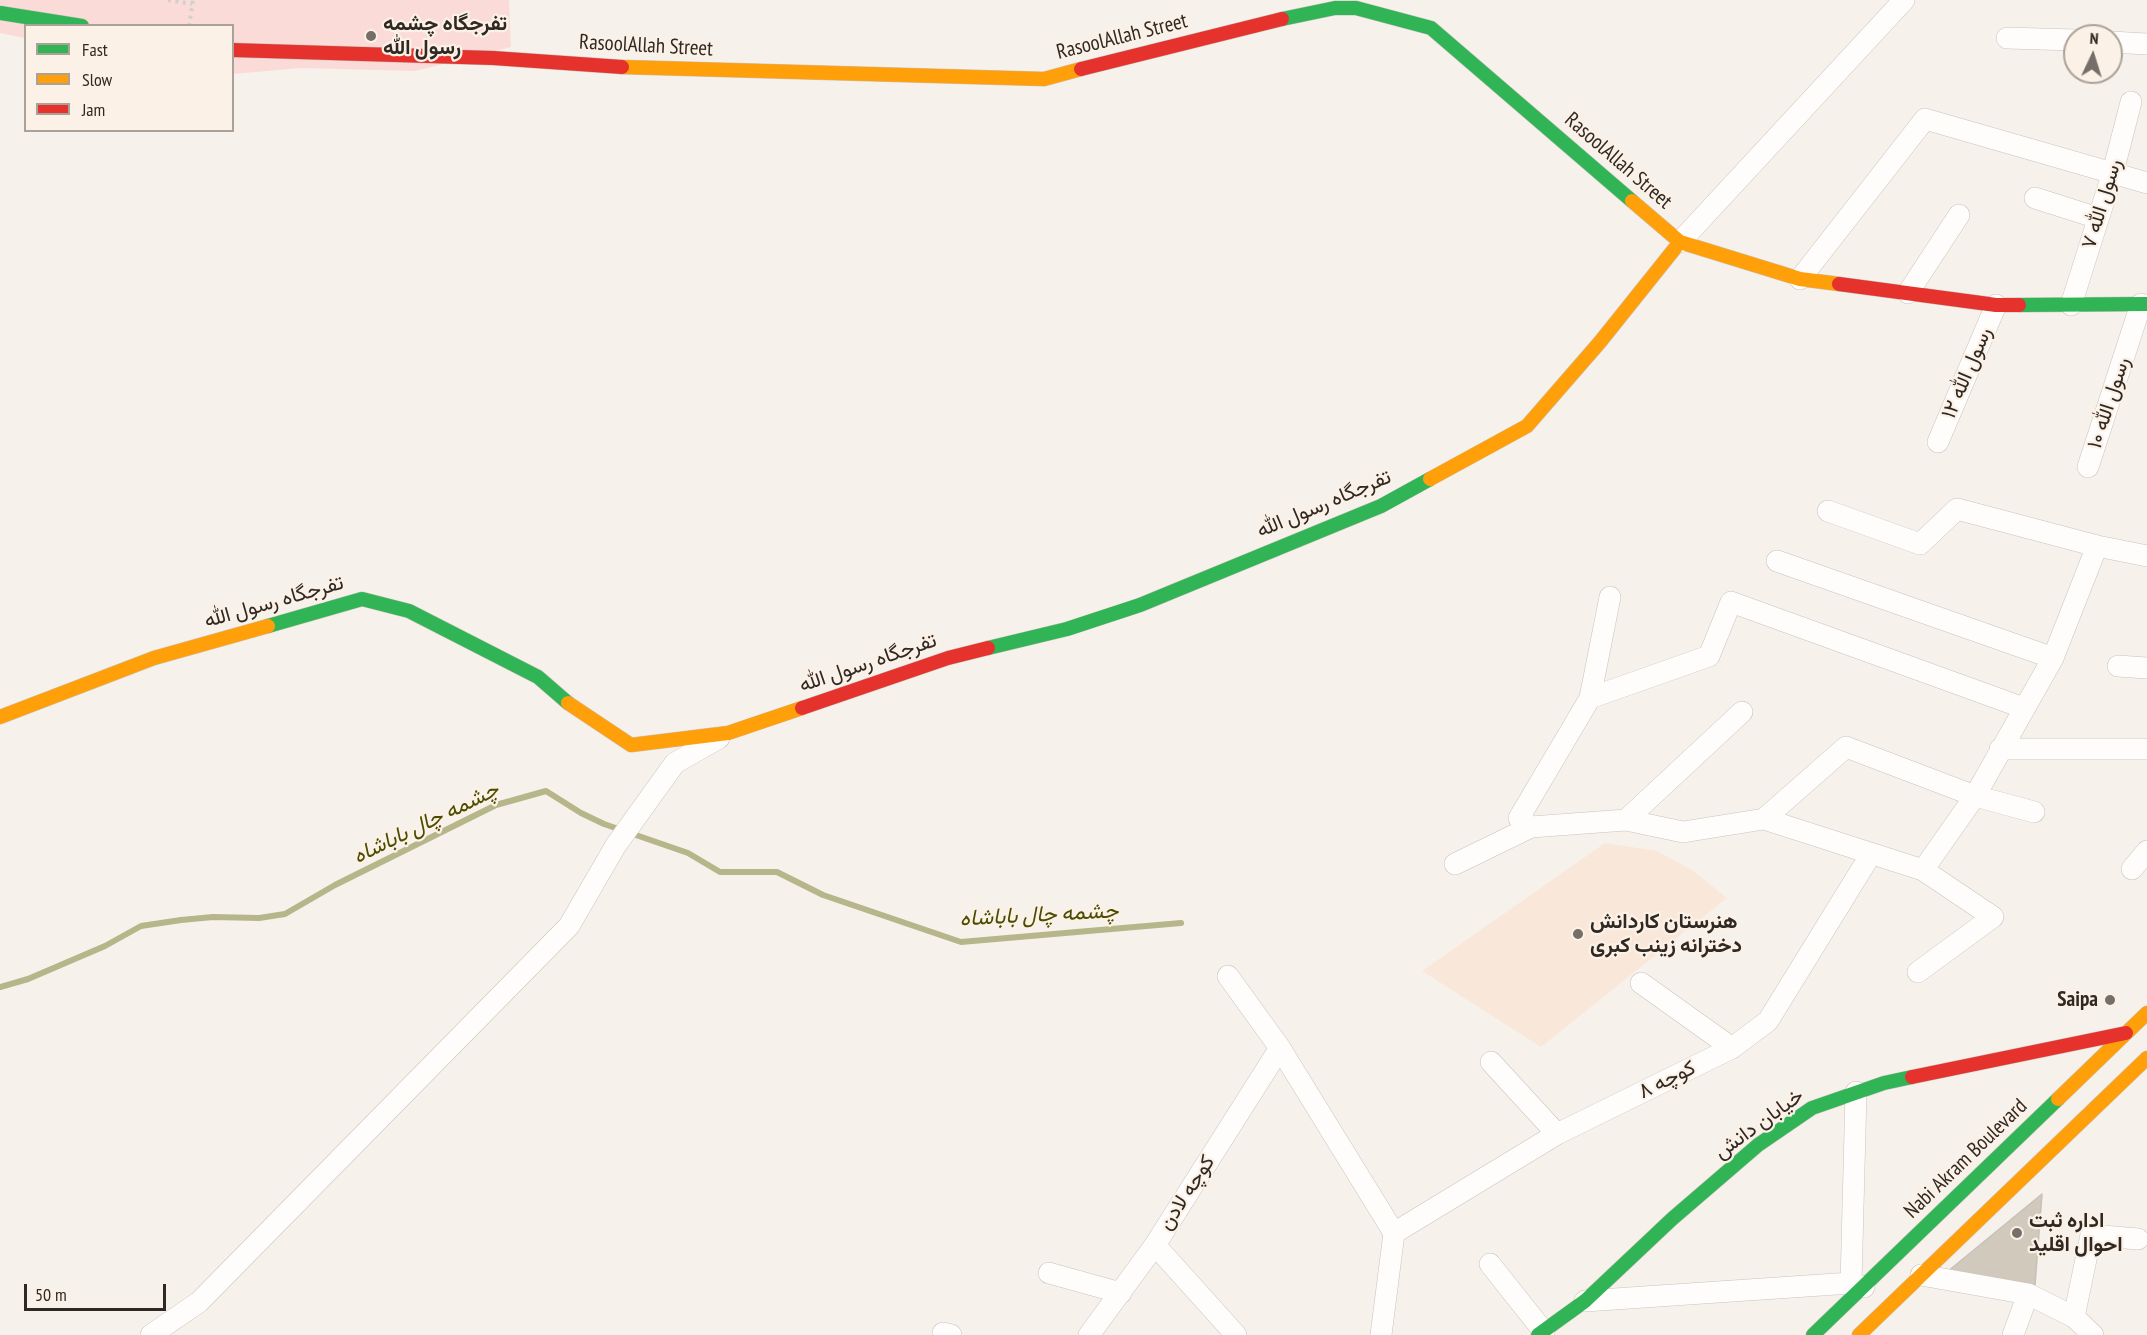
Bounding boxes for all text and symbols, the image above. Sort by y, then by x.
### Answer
street label: RasoolAllah Street [1054,9,1190,65]
place label: تفرجگاه چشمه رسول الله [383,11,507,61]
legend [24,24,234,132]
north arrow [2063,24,2123,84]
text: N [2089,28,2099,48]
marker: تفرجگاه چشمه رسول الله [364,29,378,43]
street label: RasoolAllah Street [578,30,714,62]
text: Fast [82,38,108,61]
text: Slow [82,68,112,91]
text: Jam [82,98,105,121]
street label: RasoolAllah Street [1559,108,1677,214]
street label: رسول الله ۷ [2076,156,2128,252]
street label: رسول الله ۱۲ [1936,323,1998,423]
street label: رسول الله ۱۰ [2082,354,2136,452]
street label: تفرجگاه رسول الله [1253,464,1395,544]
street label: تفرجگاه رسول الله [201,570,347,634]
street label: تفرجگاه رسول الله [796,628,940,698]
water label: چشمه چال باباشاه [349,776,503,870]
water label: چشمه چال باباشاه [959,898,1119,932]
place label: هنرستان کاردانش دخترانه زینب کبری [1590,909,1742,959]
marker: هنرستان کاردانش دخترانه زینب کبری [1571,927,1585,941]
place label: Saipa [2057,987,2098,1013]
marker: Saipa [2103,993,2117,1007]
street label: کوچه ۸ [1634,1055,1700,1105]
street label: خیابان دانش [1709,1083,1809,1165]
street label: Nabi Akram Boulevard [1899,1094,2033,1224]
street label: کوچه لادن [1153,1151,1221,1235]
place label: اداره ثبت احوال اقلید [2029,1208,2123,1258]
marker: اداره ثبت احوال اقلید [2010,1226,2024,1240]
scale bar [27,1272,170,1310]
text: 50 m [35,1283,67,1306]

